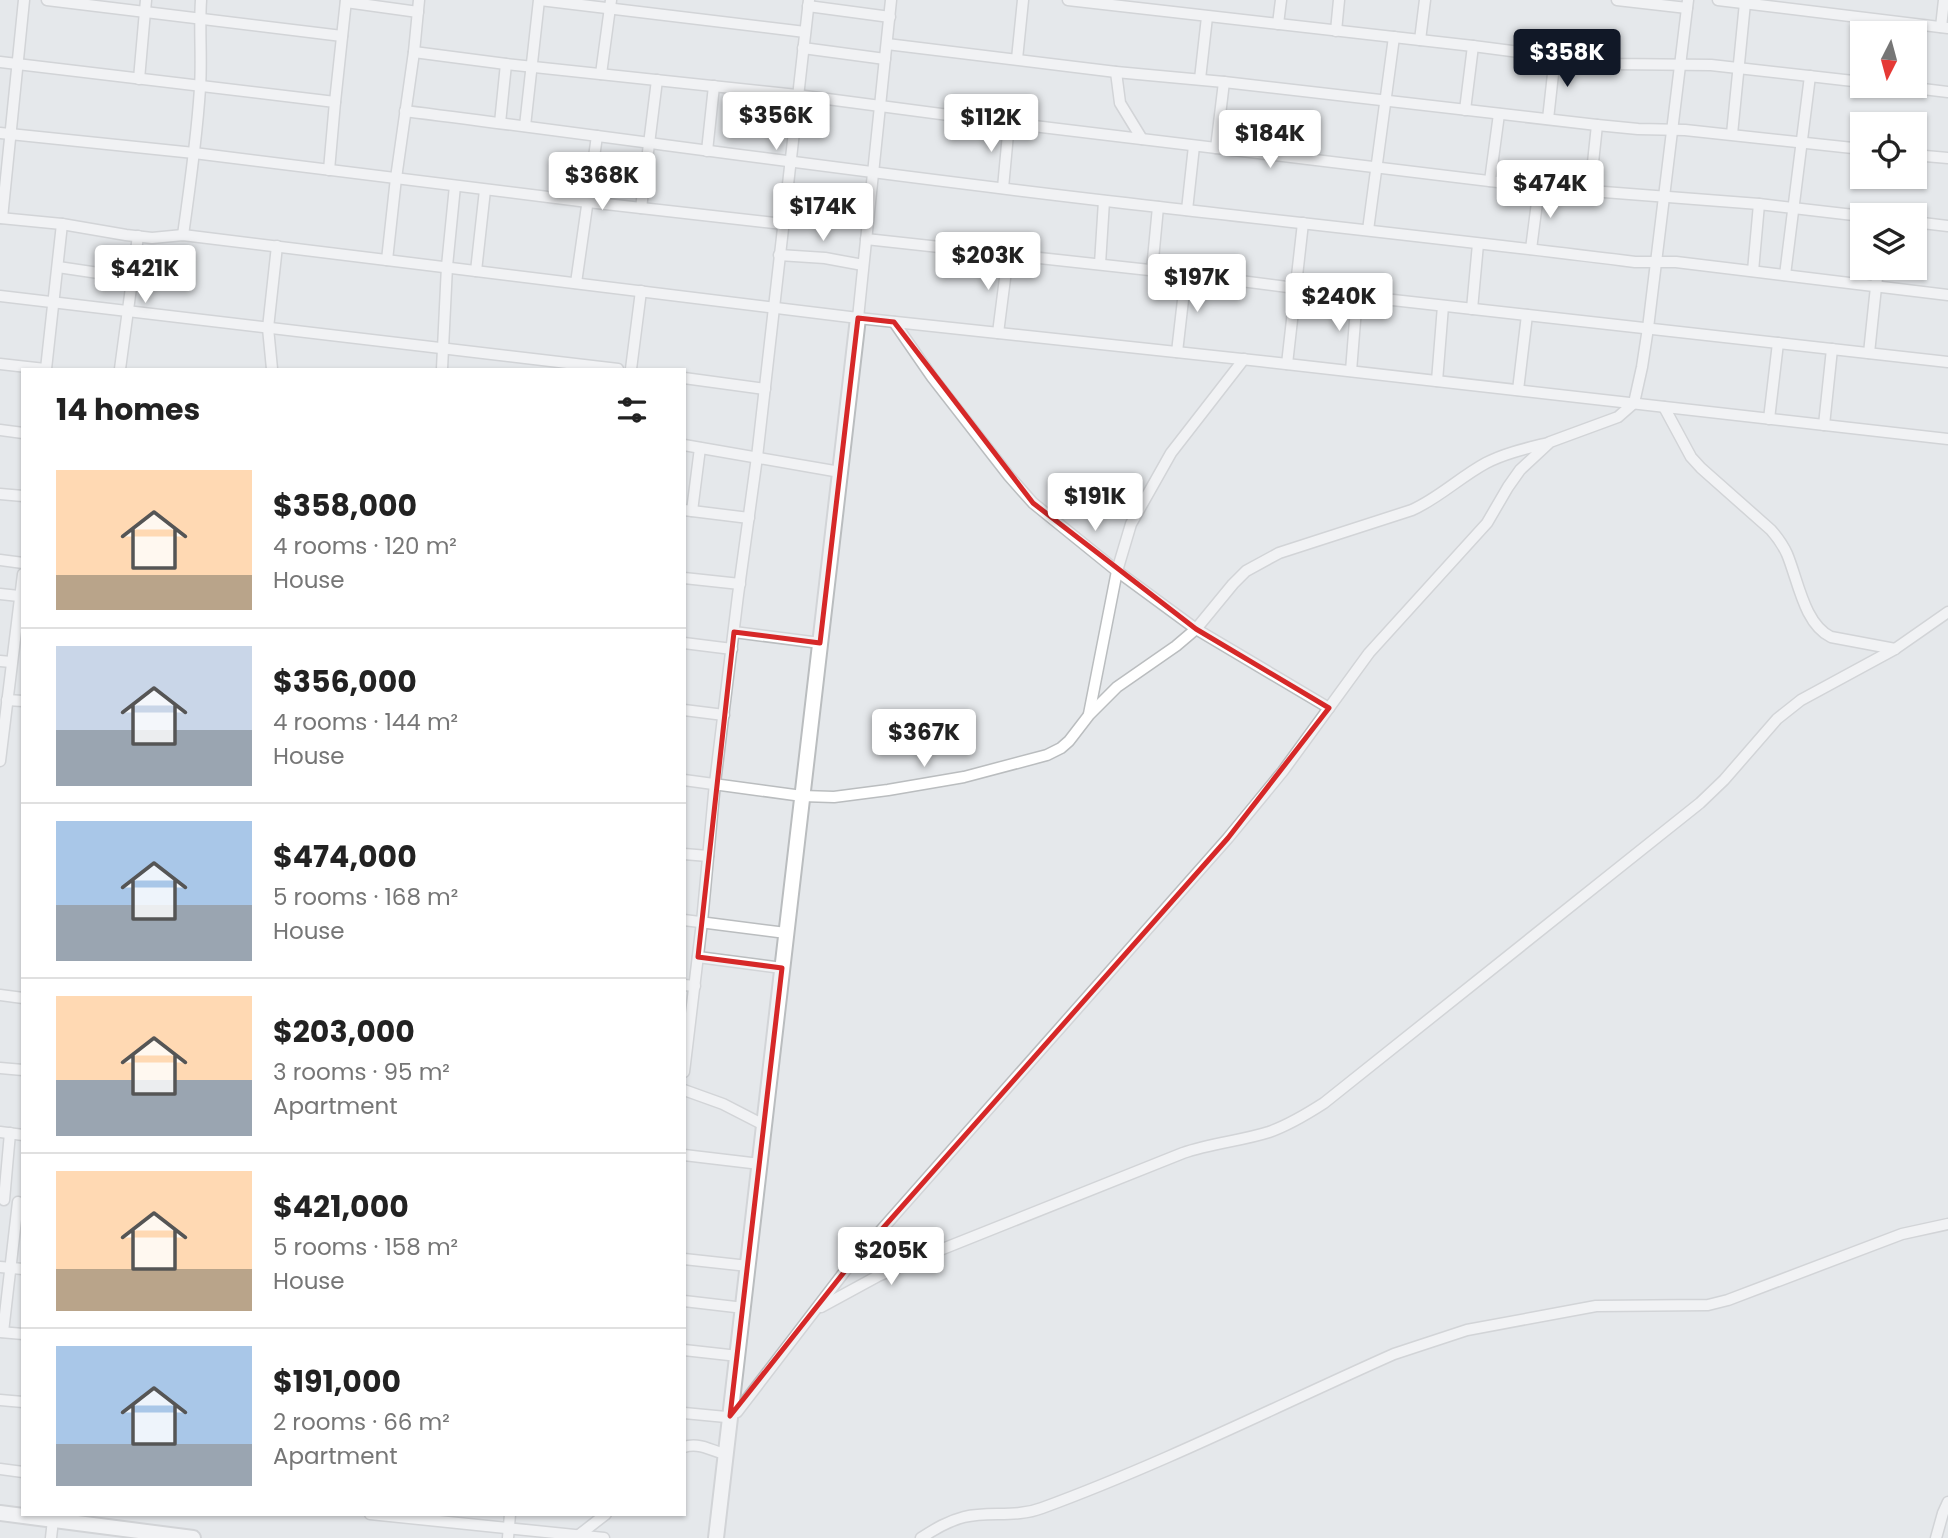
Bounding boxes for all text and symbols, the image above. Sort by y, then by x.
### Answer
north arrow [1850,21,1927,98]
map controls [1850,21,1927,280]
pin: $358K [1518,29,1616,89]
text: $358K [1530,36,1604,68]
pin: $356K [727,92,825,152]
pin: $112K [942,94,1040,154]
text: $356K [739,99,813,131]
text: $112K [960,101,1022,133]
pin: $184K [1221,110,1319,170]
button: locate [1850,112,1927,189]
text: $184K [1235,117,1305,149]
pin: $368K [553,152,651,212]
text: $368K [565,159,639,191]
pin: $474K [1501,160,1599,220]
text: $474K [1513,167,1587,199]
pin: $174K [774,184,872,243]
text: $174K [789,190,857,222]
button: layers [1850,203,1927,280]
pin: $203K [939,232,1037,292]
text: $203K [951,239,1025,271]
pin: $421K [96,246,194,305]
text: $421K [111,252,179,284]
pin: $197K [1148,254,1246,314]
text: $197K [1164,261,1230,293]
pin: $240K [1290,274,1388,333]
text: $240K [1302,280,1376,312]
text: 14 homes [56,388,200,431]
icon: filters [613,391,651,429]
pin: $191K [1046,474,1144,533]
text: $191K [1064,480,1126,512]
text: $358,000 [273,484,417,527]
icon: home [112,498,196,582]
text: 4 rooms · 120 m² [273,530,457,562]
text: House [273,564,345,596]
text: $356,000 [273,660,417,703]
icon: home [112,674,196,758]
text: 4 rooms · 144 m² [273,706,458,738]
pin: $367K [875,710,973,769]
text: $367K [888,716,960,748]
text: House [273,740,345,772]
text: $474,000 [273,835,417,878]
icon: home [112,849,196,933]
text: 5 rooms · 168 m² [273,881,458,913]
text: House [273,915,345,947]
text: $203,000 [273,1010,415,1053]
icon: home [112,1024,196,1108]
text: 3 rooms · 95 m² [273,1056,450,1088]
text: Apartment [273,1090,398,1122]
text: $421,000 [273,1185,409,1228]
icon: home [112,1199,196,1283]
pin: $205K [842,1228,940,1287]
text: 5 rooms · 158 m² [273,1231,458,1263]
text: $205K [854,1234,928,1266]
text: House [273,1265,345,1297]
text: $191,000 [273,1360,401,1403]
icon: home [112,1374,196,1458]
text: 2 rooms · 66 m² [273,1406,450,1438]
text: Apartment [273,1440,398,1472]

